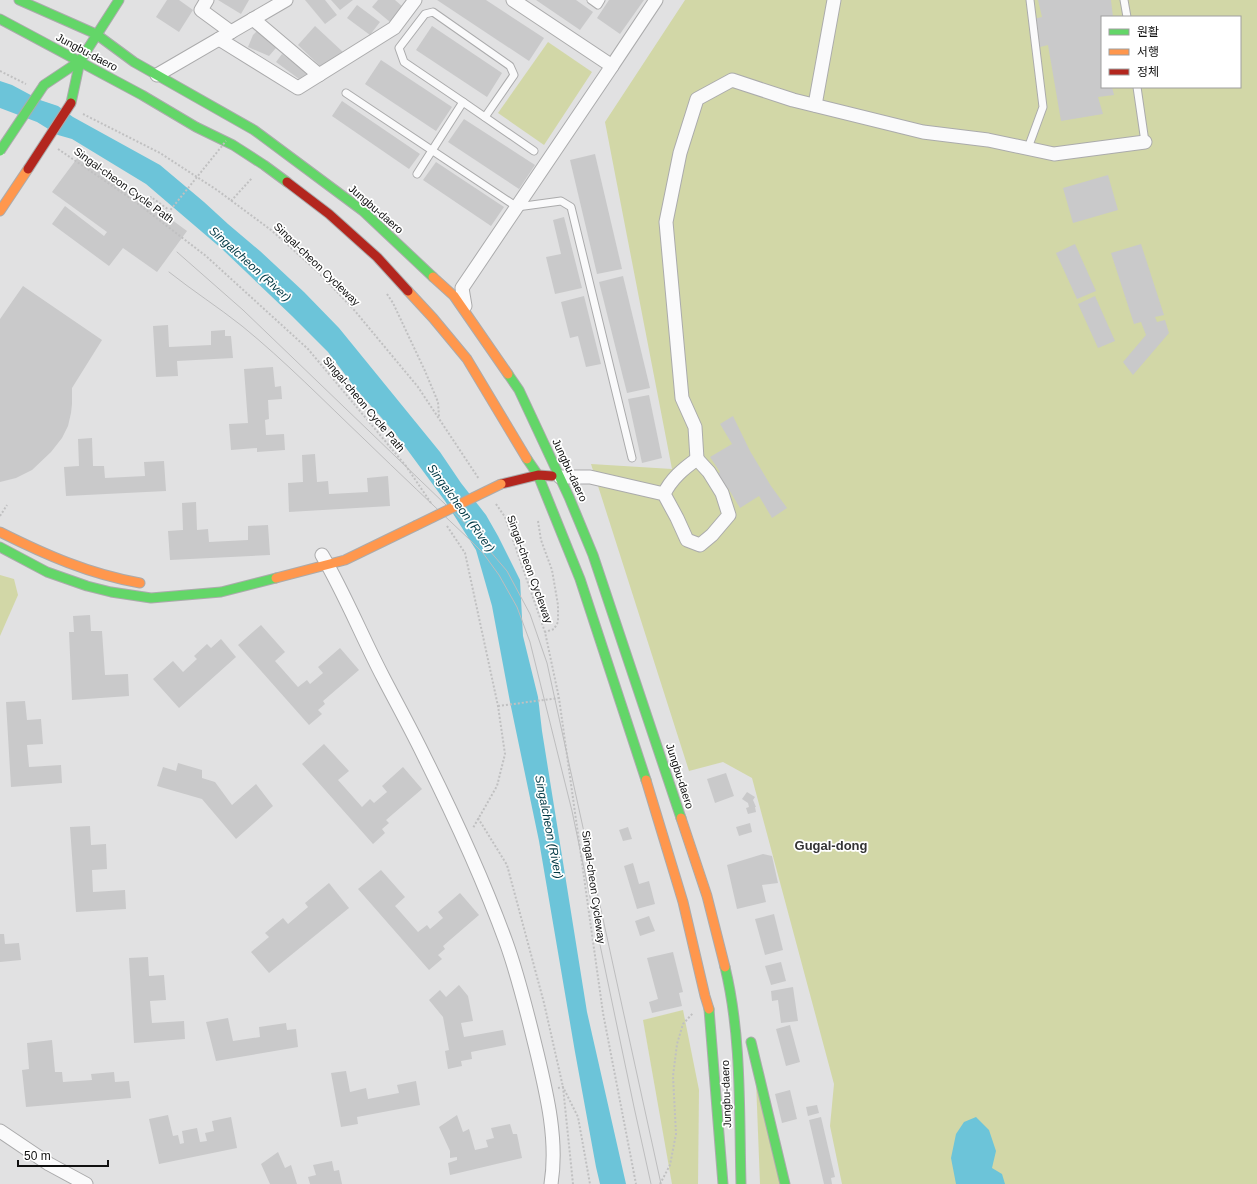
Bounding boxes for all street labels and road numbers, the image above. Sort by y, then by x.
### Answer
street label: Jungbu-daero [54,31,120,73]
street label: Singal-cheon Cycle Path [72,145,176,225]
street label: Jungbu-daero [346,182,406,236]
street label: Singal-cheon Cycleway [272,220,363,308]
street label: Singal-cheon Cycle Path [321,354,407,454]
street label: Jungbu-daero [550,437,590,503]
street label: Singal-cheon Cycleway [505,513,555,625]
street label: Jungbu-daero [664,742,696,810]
street label: Singal-cheon Cycleway [580,830,608,945]
street label: Jungbu-daero [719,1060,733,1128]

